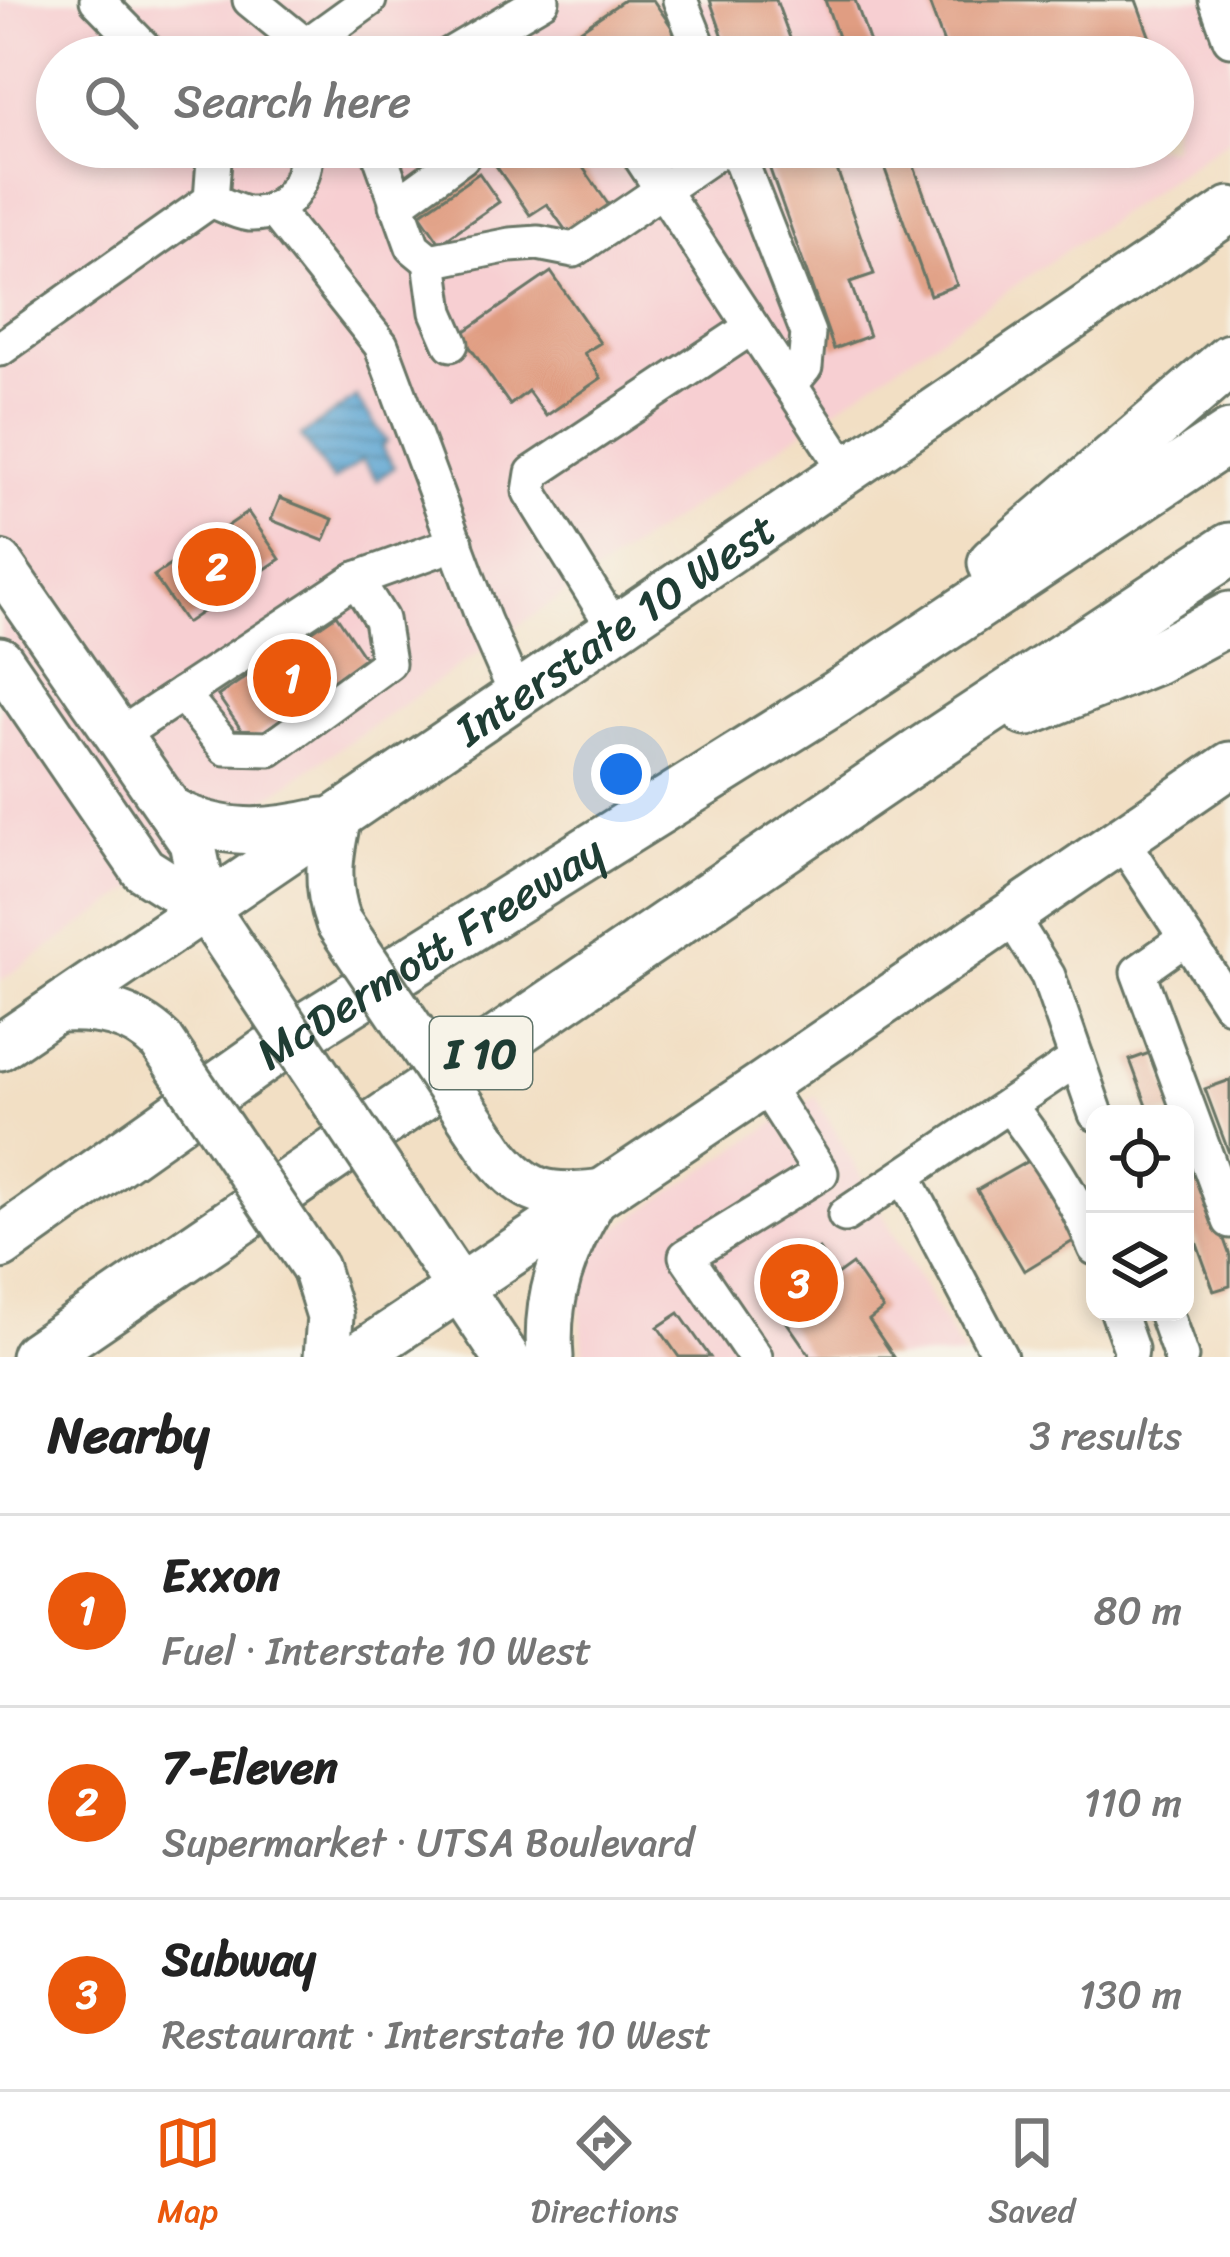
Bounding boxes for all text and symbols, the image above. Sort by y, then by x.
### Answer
search box [36,36,1194,168]
text: Search here [174,62,411,142]
icon: search [78,69,144,135]
street label: Interstate 10 West [436,491,793,769]
pin: 2 [178,522,256,612]
pin: 1 [253,633,331,723]
your location [591,744,651,804]
street label: McDermott Freeway [238,812,621,1092]
road number: I 10 [430,1017,532,1089]
map controls [1086,1105,1194,1321]
button: locate [1086,1105,1194,1213]
button: layers [1086,1213,1194,1321]
pin: 3 [760,1238,838,1328]
text: Nearby [48,1390,209,1480]
text: 3 results [1029,1401,1182,1470]
text: Exxon [162,1536,280,1616]
text: 1 [79,1576,95,1645]
text: 80 m [1094,1576,1182,1645]
text: Fuel · Interstate 10 West [162,1616,591,1685]
text: 7-Eleven [162,1728,338,1808]
text: 2 [76,1768,98,1837]
text: 110 m [1084,1768,1182,1837]
text: Supermarket · UTSA Boulevard [162,1808,694,1877]
text: Subway [162,1920,316,2000]
text: 3 [76,1960,98,2029]
text: 130 m [1079,1960,1182,2029]
text: Restaurant · Interstate 10 West [162,2000,711,2069]
tab: Map [155,2110,221,2240]
tab: Directions [531,2110,678,2240]
tab: Saved [988,2110,1075,2240]

